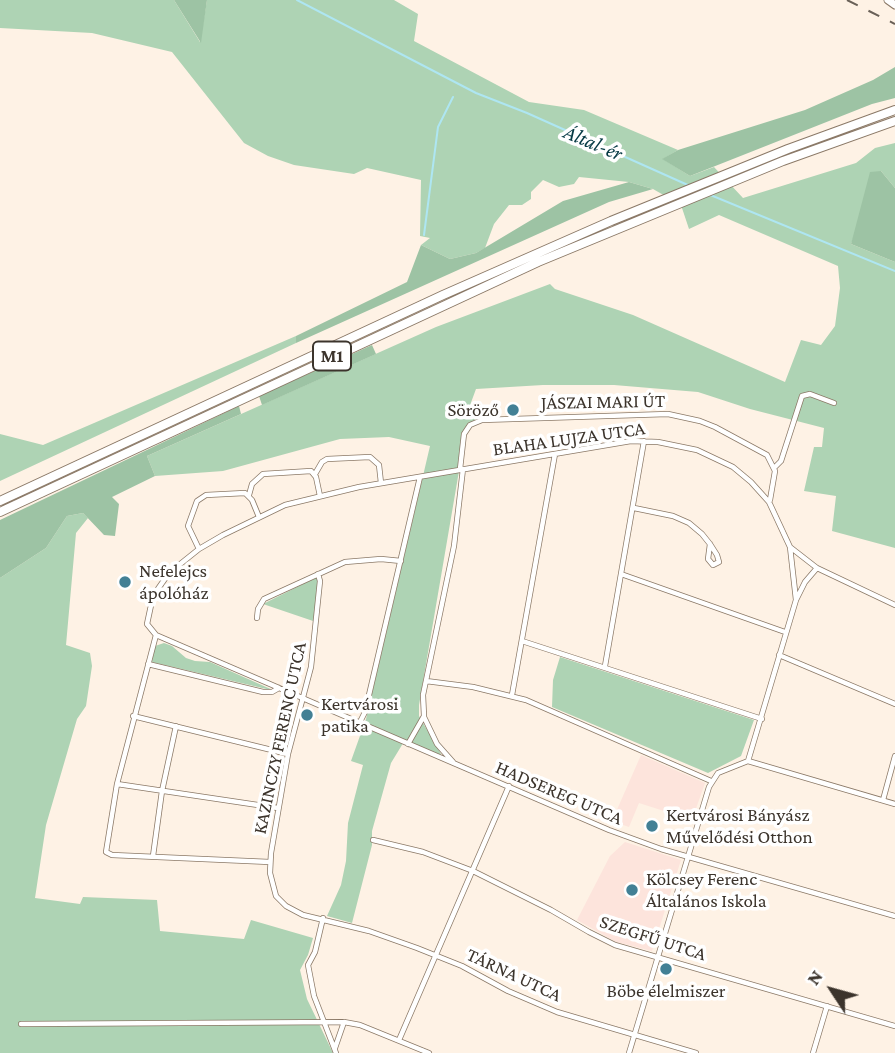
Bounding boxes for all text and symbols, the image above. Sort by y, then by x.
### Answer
water label: Által-ér [560,119,626,167]
road number: M1 [313,342,351,370]
street label: JÁSZAI MARI ÚT [541,390,665,414]
place label: Söröző [447,399,499,421]
marker: Söröző [505,402,521,418]
street label: BLAHA LUJZA UTCA [491,417,647,461]
place label: Nefelejcs ápolóház [139,560,209,604]
marker: Nefelejcs ápolóház [117,574,133,590]
street label: KAZINCZY FERENC UTCA [248,640,312,836]
place label: Kertvárosi patika [321,693,399,737]
marker: Kertvárosi patika [299,707,315,723]
street label: HADSEREG UTCA [492,756,626,830]
place label: Kertvárosi Bányász Művelődési Otthon [666,804,813,848]
marker: Kertvárosi Bányász Művelődési Otthon [644,818,660,834]
place label: Kölcsey Ferenc Általános Iskola [646,868,767,912]
marker: Kölcsey Ferenc Általános Iskola [624,882,640,898]
street label: SZEGFŰ UTCA [597,910,709,966]
street label: TÁRNA UTCA [463,943,565,1007]
north arrow [797,955,867,1025]
marker: Böbe élelmiszer [658,961,674,977]
text: N [802,966,827,989]
place label: Böbe élelmiszer [606,980,726,1002]

